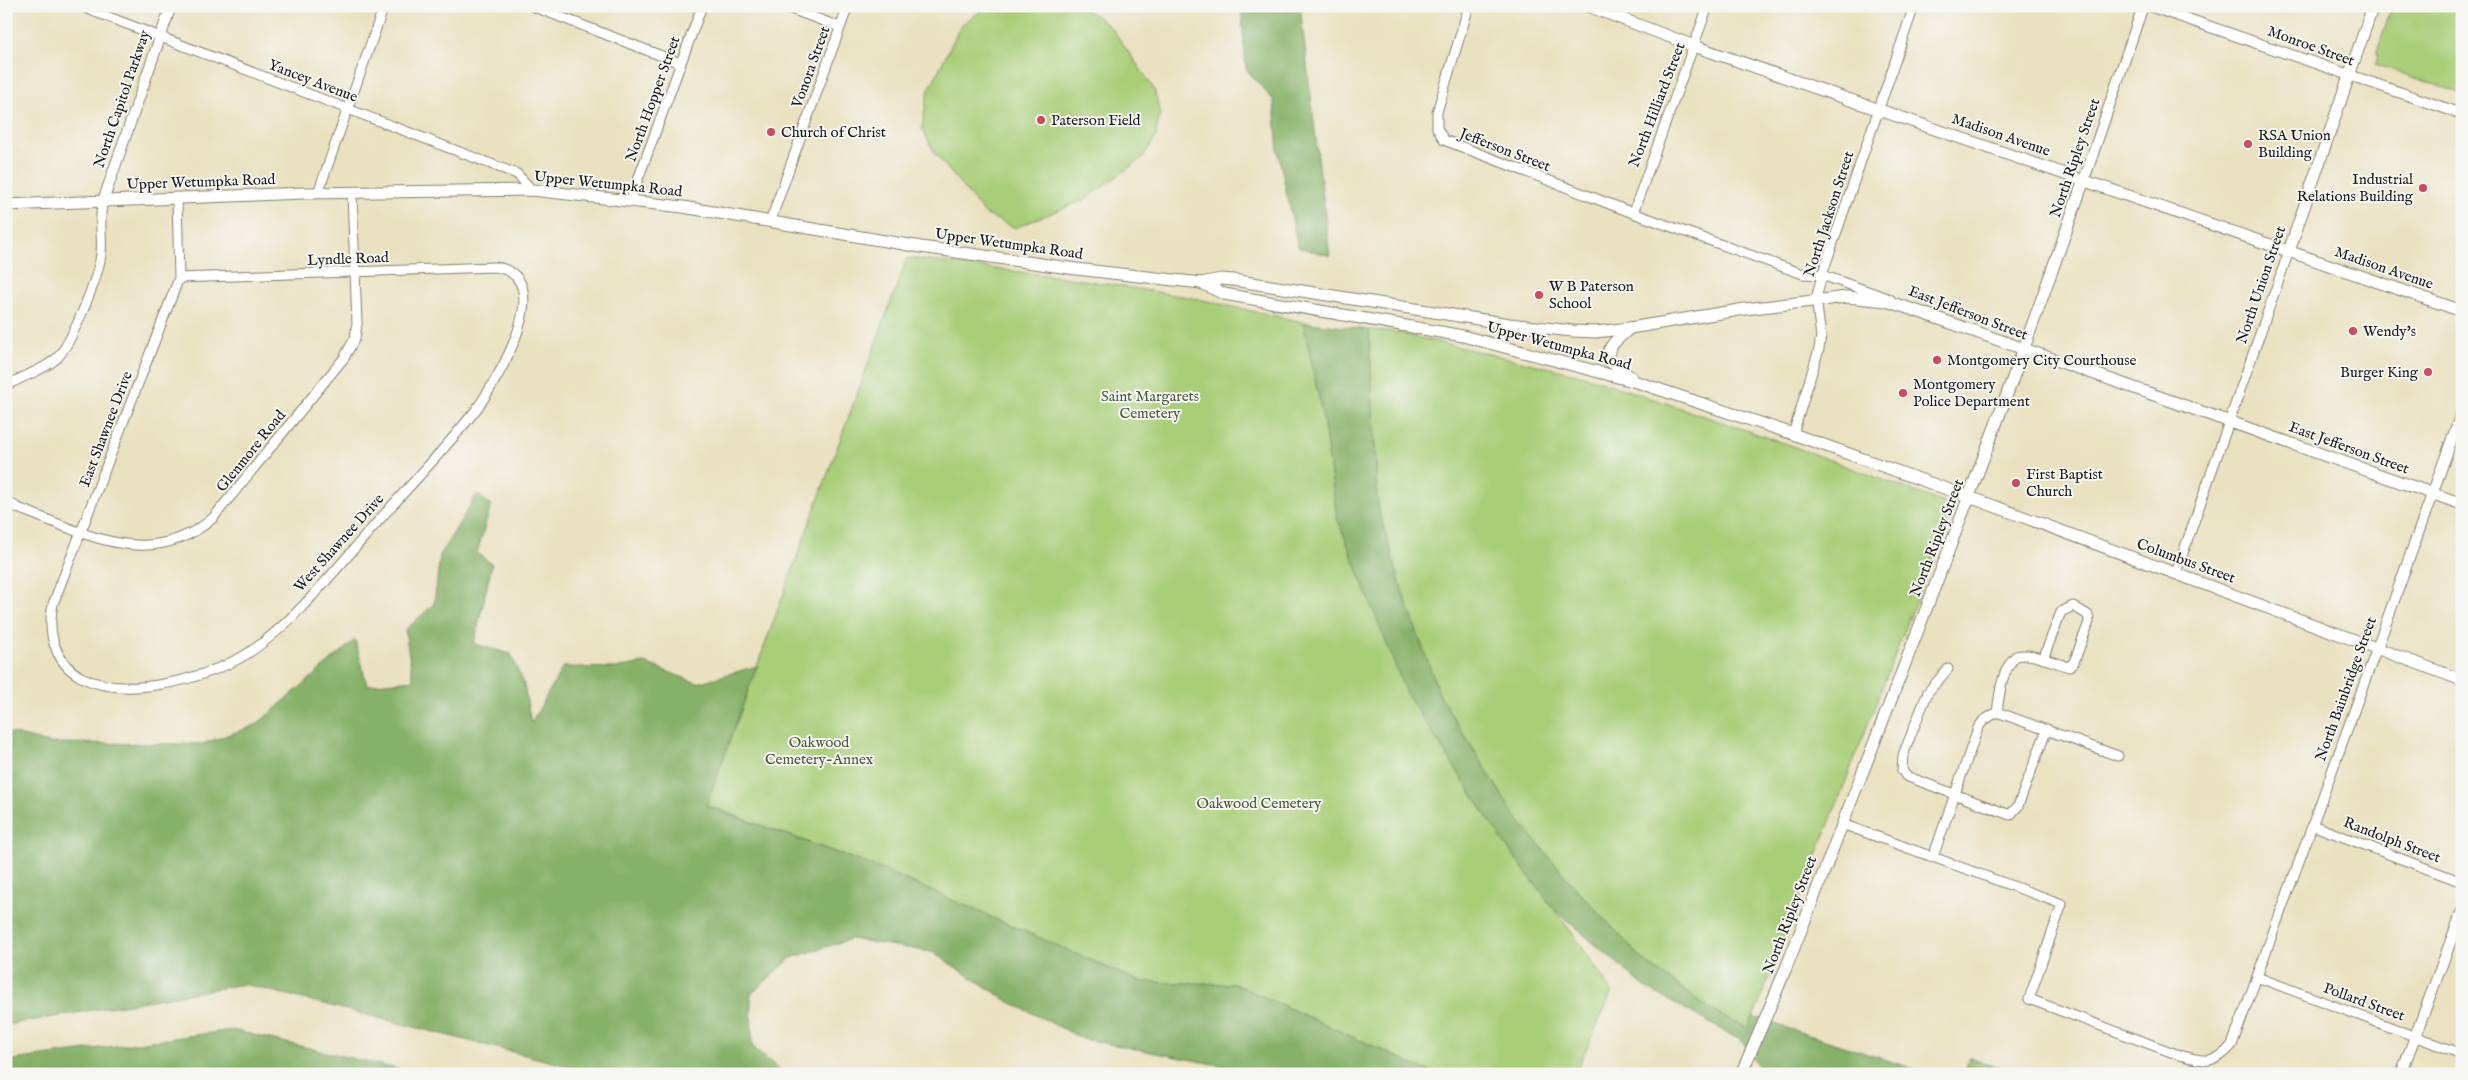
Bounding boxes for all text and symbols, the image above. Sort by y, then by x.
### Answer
street label: Monroe Street [2265,22,2357,70]
street label: Vonora Street [787,24,835,111]
street label: North Capitol Parkway [90,27,155,170]
street label: North Hopper Street [621,34,685,164]
street label: North Hilliard Street [1624,40,1690,170]
street label: Yancey Avenue [266,55,360,107]
street label: North Ripley Street [2046,96,2104,220]
street label: Madison Avenue [1949,109,2053,161]
place label: Paterson Field [1051,111,1142,130]
marker: Paterson Field [1035,114,1047,126]
place label: Church of Christ [781,123,886,142]
street label: Jefferson Street [1455,123,1553,176]
marker: Church of Christ [765,126,777,138]
place label: RSA Union Building [2258,126,2331,162]
marker: RSA Union Building [2242,138,2254,150]
street label: North Jackson Street [1800,149,1858,279]
street label: Upper Wetumpka Road [533,167,684,201]
street label: Upper Wetumpka Road [126,170,277,194]
place label: Industrial Relations Building [2297,170,2414,206]
marker: Industrial Relations Building [2417,182,2429,194]
street label: Upper Wetumpka Road [934,224,1085,264]
street label: North Union Street [2232,224,2290,346]
street label: Madison Avenue [2332,242,2436,294]
street label: Lyndle Road [307,248,390,270]
place label: W B Paterson School [1549,277,1634,313]
street label: East Jefferson Street [1906,281,2030,345]
marker: W B Paterson School [1533,289,1545,301]
street label: Upper Wetumpka Road [1485,318,1634,375]
place label: Wendy's [2363,322,2416,341]
marker: Wendy's [2347,325,2359,337]
place label: Montgomery City Courthouse [1947,351,2136,370]
marker: Montgomery City Courthouse [1931,354,1943,366]
place label: Burger King [2340,363,2419,382]
marker: Burger King [2422,366,2434,378]
street label: East Shawnee Drive [75,368,137,490]
place label: Montgomery Police Department [1913,375,2030,411]
park label: Saint Margarets Cemetery [1101,387,1199,423]
marker: Montgomery Police Department [1897,387,1909,399]
street label: Glenmore Road [212,405,290,496]
street label: East Jefferson Street [2286,417,2412,479]
place label: First Baptist Church [2026,465,2103,501]
street label: North Ripley Street [1906,476,1968,600]
marker: First Baptist Church [2010,477,2022,489]
street label: West Shawnee Drive [290,490,388,596]
street label: Columbus Street [2134,534,2238,588]
street label: North Bainbridge Street [2311,614,2381,764]
park label: Oakwood Cemetery-Annex [765,733,874,769]
park label: Oakwood Cemetery [1197,794,1322,813]
street label: Randolph Street [2341,813,2443,867]
street label: North Ripley Street [1759,853,1821,977]
street label: Pollard Street [2321,979,2407,1025]

